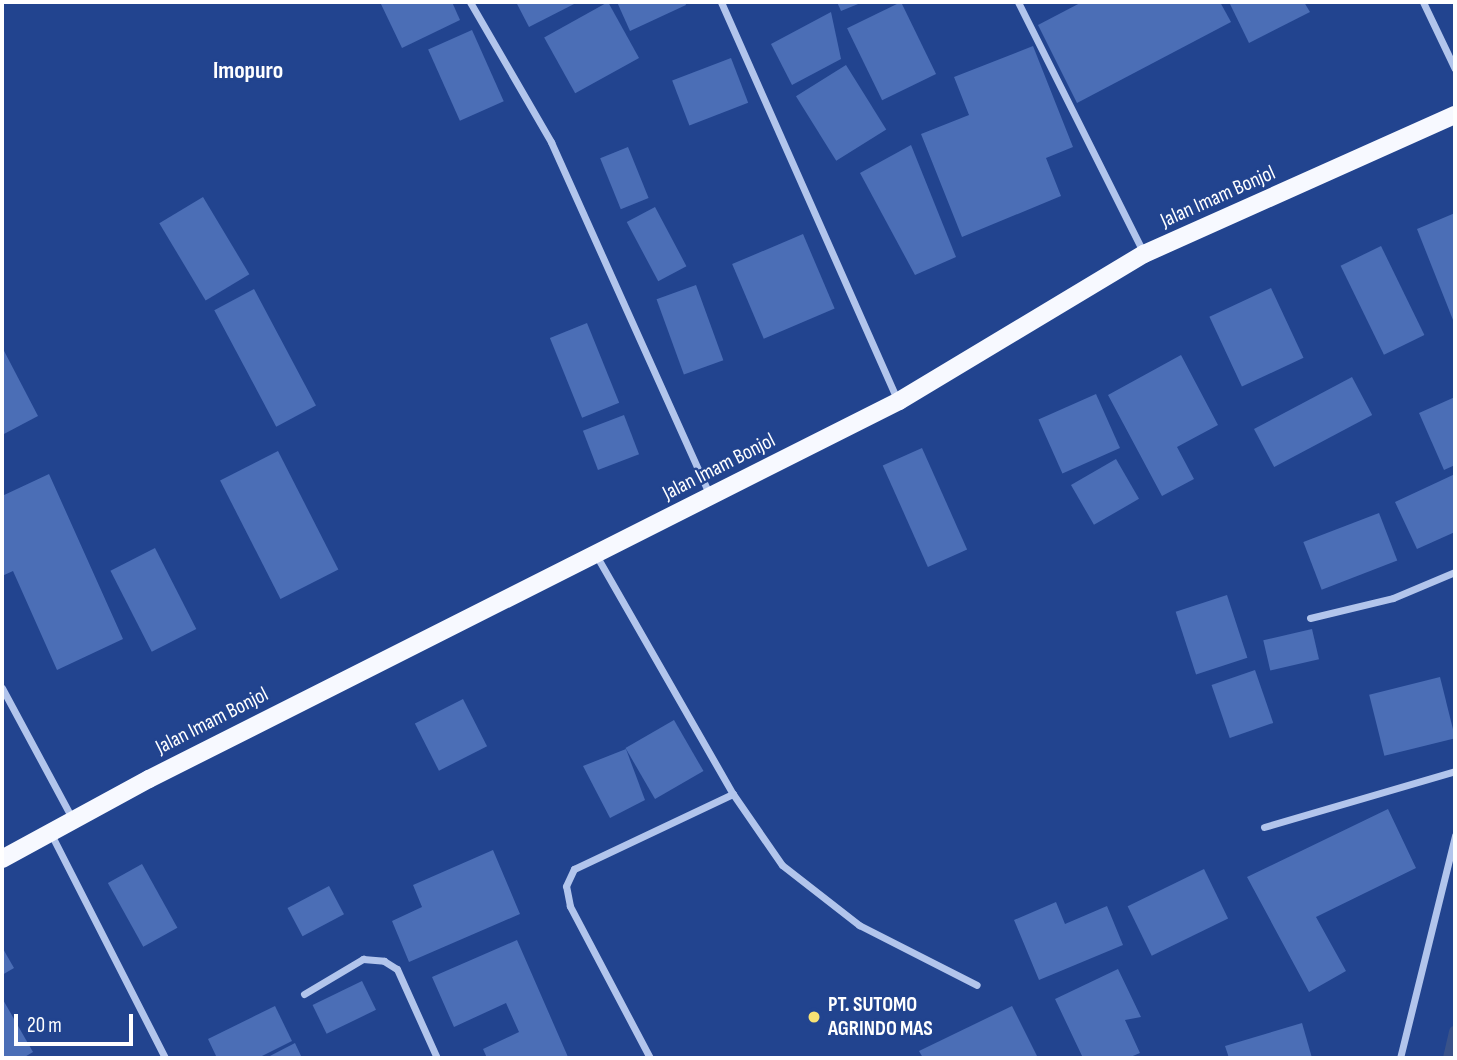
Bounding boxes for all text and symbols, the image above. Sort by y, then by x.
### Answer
district label: Imopuro [213,57,283,85]
street label: Jalan Imam Bonjol [1157,161,1279,233]
street label: Jalan Imam Bonjol [659,428,779,506]
street label: Jalan Imam Bonjol [152,682,272,760]
place label: PT. SUTOMO AGRINDO MAS [828,992,933,1042]
scale bar [18,1000,136,1044]
marker: PT. SUTOMO AGRINDO MAS [806,1009,822,1025]
text: 20 m [27,1013,62,1038]

